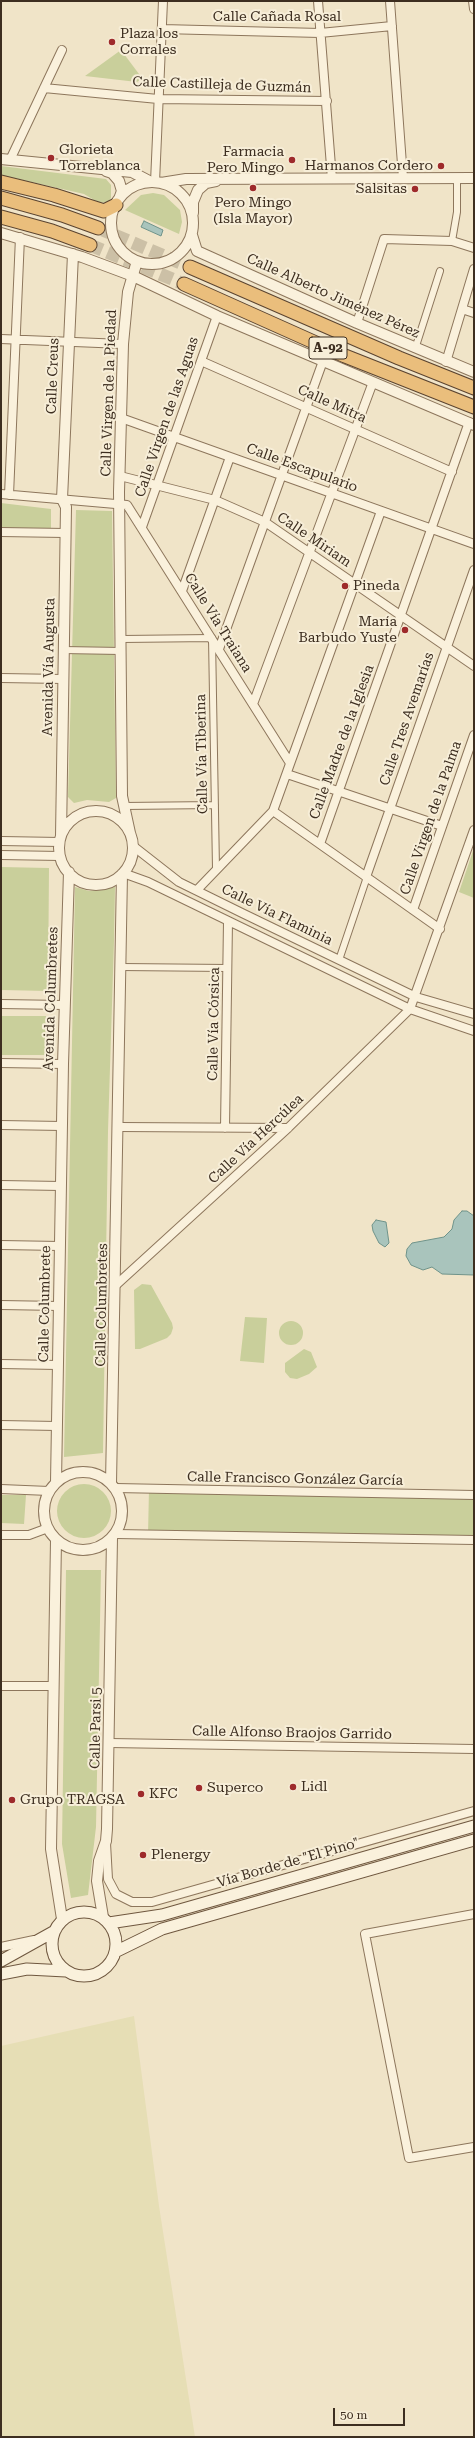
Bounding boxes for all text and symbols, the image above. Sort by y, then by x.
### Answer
street label: Calle Cañada Rosal [213,9,341,25]
place label: Plaza los Corrales [120,26,178,58]
marker: Plaza los Corrales [107,37,117,47]
street label: Calle Castilleja de Guzmán [132,73,312,97]
place label: Glorieta Torreblanca [59,142,140,174]
place label: Farmacia Pero Mingo [207,144,284,176]
marker: Glorieta Torreblanca [46,153,56,163]
marker: Farmacia Pero Mingo [287,155,297,165]
place label: Harmanos Cordero [305,158,433,174]
marker: Harmanos Cordero [436,161,446,171]
place label: Salsitas [356,181,407,197]
marker: Pero Mingo (Isla Mayor) [248,183,258,193]
marker: Salsitas [410,184,420,194]
place label: Pero Mingo (Isla Mayor) [213,195,293,228]
street label: Calle Alberto Jiménez Pérez [244,250,422,342]
street label: Calle Virgen de la Piedad [98,309,120,477]
street label: Calle Virgen de las Aguas [132,335,202,499]
road number: A-92 [309,337,347,359]
street label: Calle Creus [43,338,63,414]
street label: Calle Mitra [295,381,369,427]
street label: Calle Escapulario [244,440,360,496]
street label: Calle Miriam [274,509,354,571]
street label: Calle Vía Traiana [181,570,255,676]
place label: Pineda [353,578,400,594]
marker: Pineda [340,581,350,591]
street label: Avenida Vía Augusta [39,598,59,736]
place label: María Barbudo Yuste [298,614,397,646]
marker: María Barbudo Yuste [400,625,410,635]
street label: Calle Tres Avemarías [376,650,438,788]
street label: Calle Madre de la Iglesia [306,662,378,822]
street label: Calle Vía Tiberina [193,694,211,814]
street label: Calle Virgen de la Palma [397,739,465,897]
street label: Calle Vía Flaminia [219,881,335,949]
street label: Avenida Columbretes [40,926,62,1072]
street label: Calle Vía Córsica [205,967,223,1081]
street label: Calle Vía Hercúlea [205,1091,307,1187]
street label: Calle Columbretes [93,1243,111,1367]
street label: Calle Columbrete [36,1245,54,1363]
street label: Calle Francisco González García [187,1469,403,1489]
street label: Calle Parsi 5 [87,1687,105,1769]
street label: Calle Alfonso Braojos Garrido [192,1723,392,1743]
place label: Lidl [301,1779,327,1795]
place label: Superco [207,1780,263,1796]
marker: Lidl [288,1782,298,1792]
marker: Superco [194,1783,204,1793]
place label: KFC [149,1786,178,1802]
marker: KFC [136,1789,146,1799]
place label: Grupo TRAGSA [20,1792,125,1808]
marker: Grupo TRAGSA [7,1795,17,1805]
street label: Vía Borde de "El Pino" [215,1835,361,1891]
place label: Plenergy [151,1847,211,1863]
marker: Plenergy [138,1850,148,1860]
scale bar [335,2400,407,2426]
text: 50 m [340,2408,367,2422]

